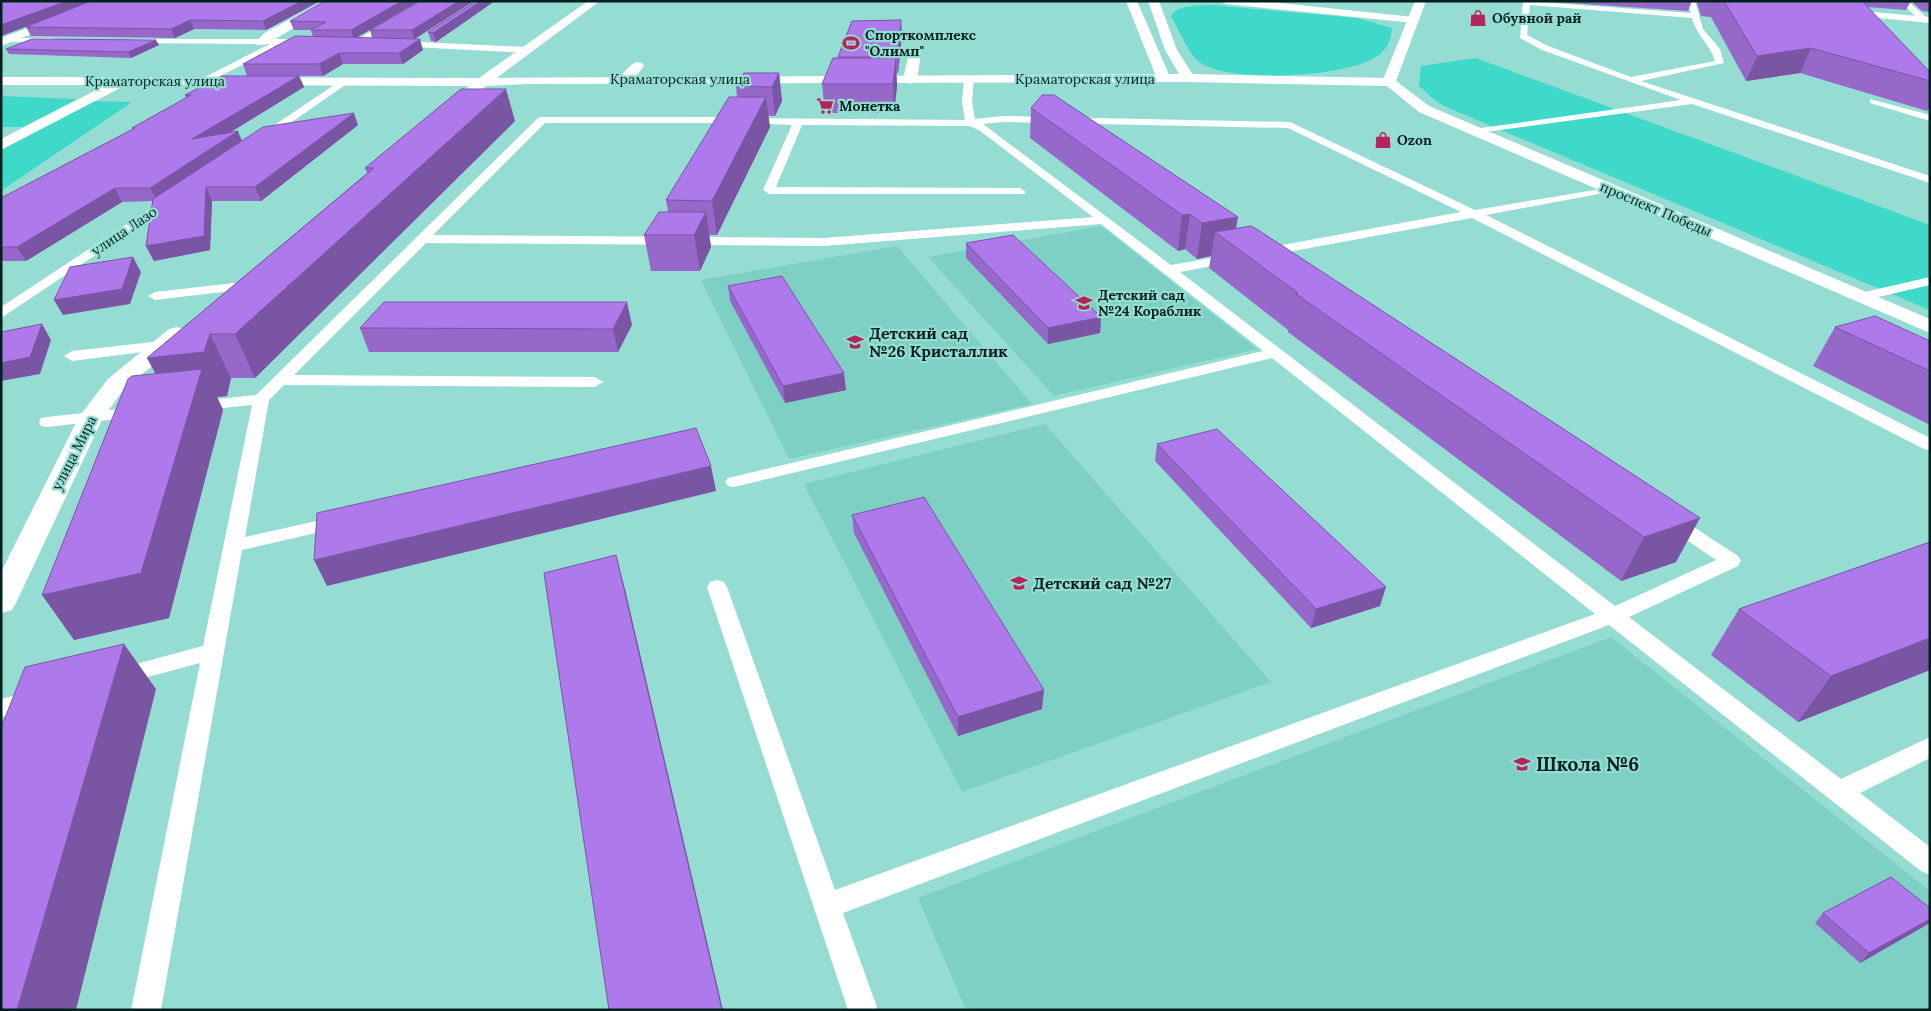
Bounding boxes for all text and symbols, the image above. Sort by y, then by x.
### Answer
shop icon: Обувной рай [1468,8,1488,28]
place label: Обувной рай [1492,9,1582,27]
place label: Спорткомплекс "Олимп" [865,26,977,60]
sports icon: Спорткомплекс "Олимп" [841,33,861,53]
street label: Краматорская улица [610,70,750,88]
street label: Краматорская улица [1015,70,1155,88]
street label: Краматорская улица [85,72,225,90]
supermarket icon: Монетка [815,96,835,116]
place label: Монетка [839,97,901,115]
shop icon: Ozon [1373,130,1393,150]
place label: Ozon [1397,131,1432,149]
street label: проспект Победы [1598,177,1714,241]
street label: улица Лазо [88,202,160,260]
place label: Детский сад №24 Кораблик [1098,286,1202,320]
school or university icon: Детский сад №24 Кораблик [1074,293,1094,313]
place label: Детский сад №26 Кристаллик [869,323,1008,361]
school or university icon: Детский сад №26 Кристаллик [845,332,865,352]
street label: улица Мира [48,413,100,493]
school or university icon: Детский сад №27 [1009,573,1029,593]
place label: Детский сад №27 [1033,573,1172,593]
place label: Школа №6 [1536,752,1639,776]
school or university icon: Школа №6 [1512,754,1532,774]

